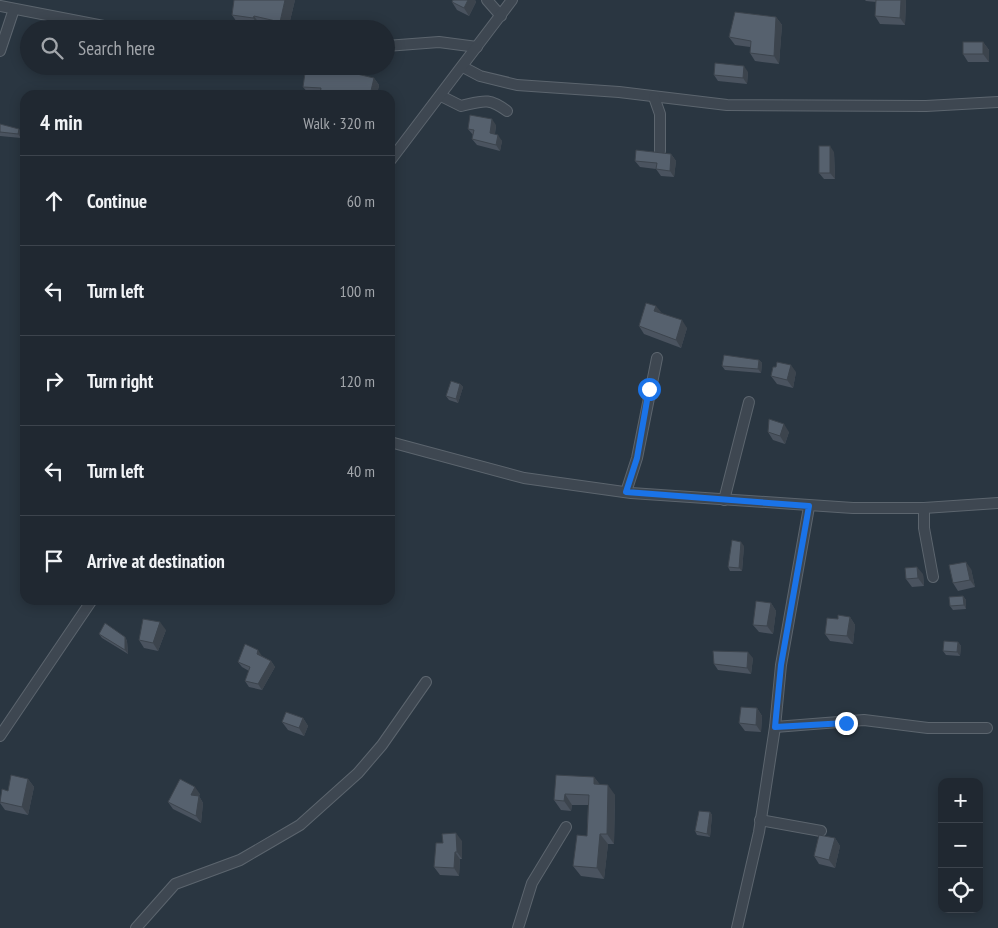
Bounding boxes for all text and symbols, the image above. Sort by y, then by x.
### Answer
search box [20,20,395,75]
icon: search [38,34,66,62]
text: Search here [78,36,155,60]
text: 4 min [40,109,82,136]
text: Walk · 320 m [303,113,375,133]
icon: ahead [40,187,68,215]
text: Continue [87,189,147,213]
text: 60 m [347,191,375,211]
icon: left [40,277,68,305]
text: Turn left [87,279,144,303]
text: 100 m [340,281,375,301]
icon: right [40,367,68,395]
text: Turn right [87,369,153,393]
text: 120 m [340,371,375,391]
route start [638,378,661,401]
icon: left [40,457,68,485]
text: Turn left [87,459,144,483]
text: 40 m [347,461,375,481]
icon: arrive [40,547,68,575]
text: Arrive at destination [87,549,225,573]
route end [835,712,858,735]
map controls [938,778,983,913]
button: + [938,778,983,823]
button: − [938,823,983,868]
button: locate [938,868,983,913]

